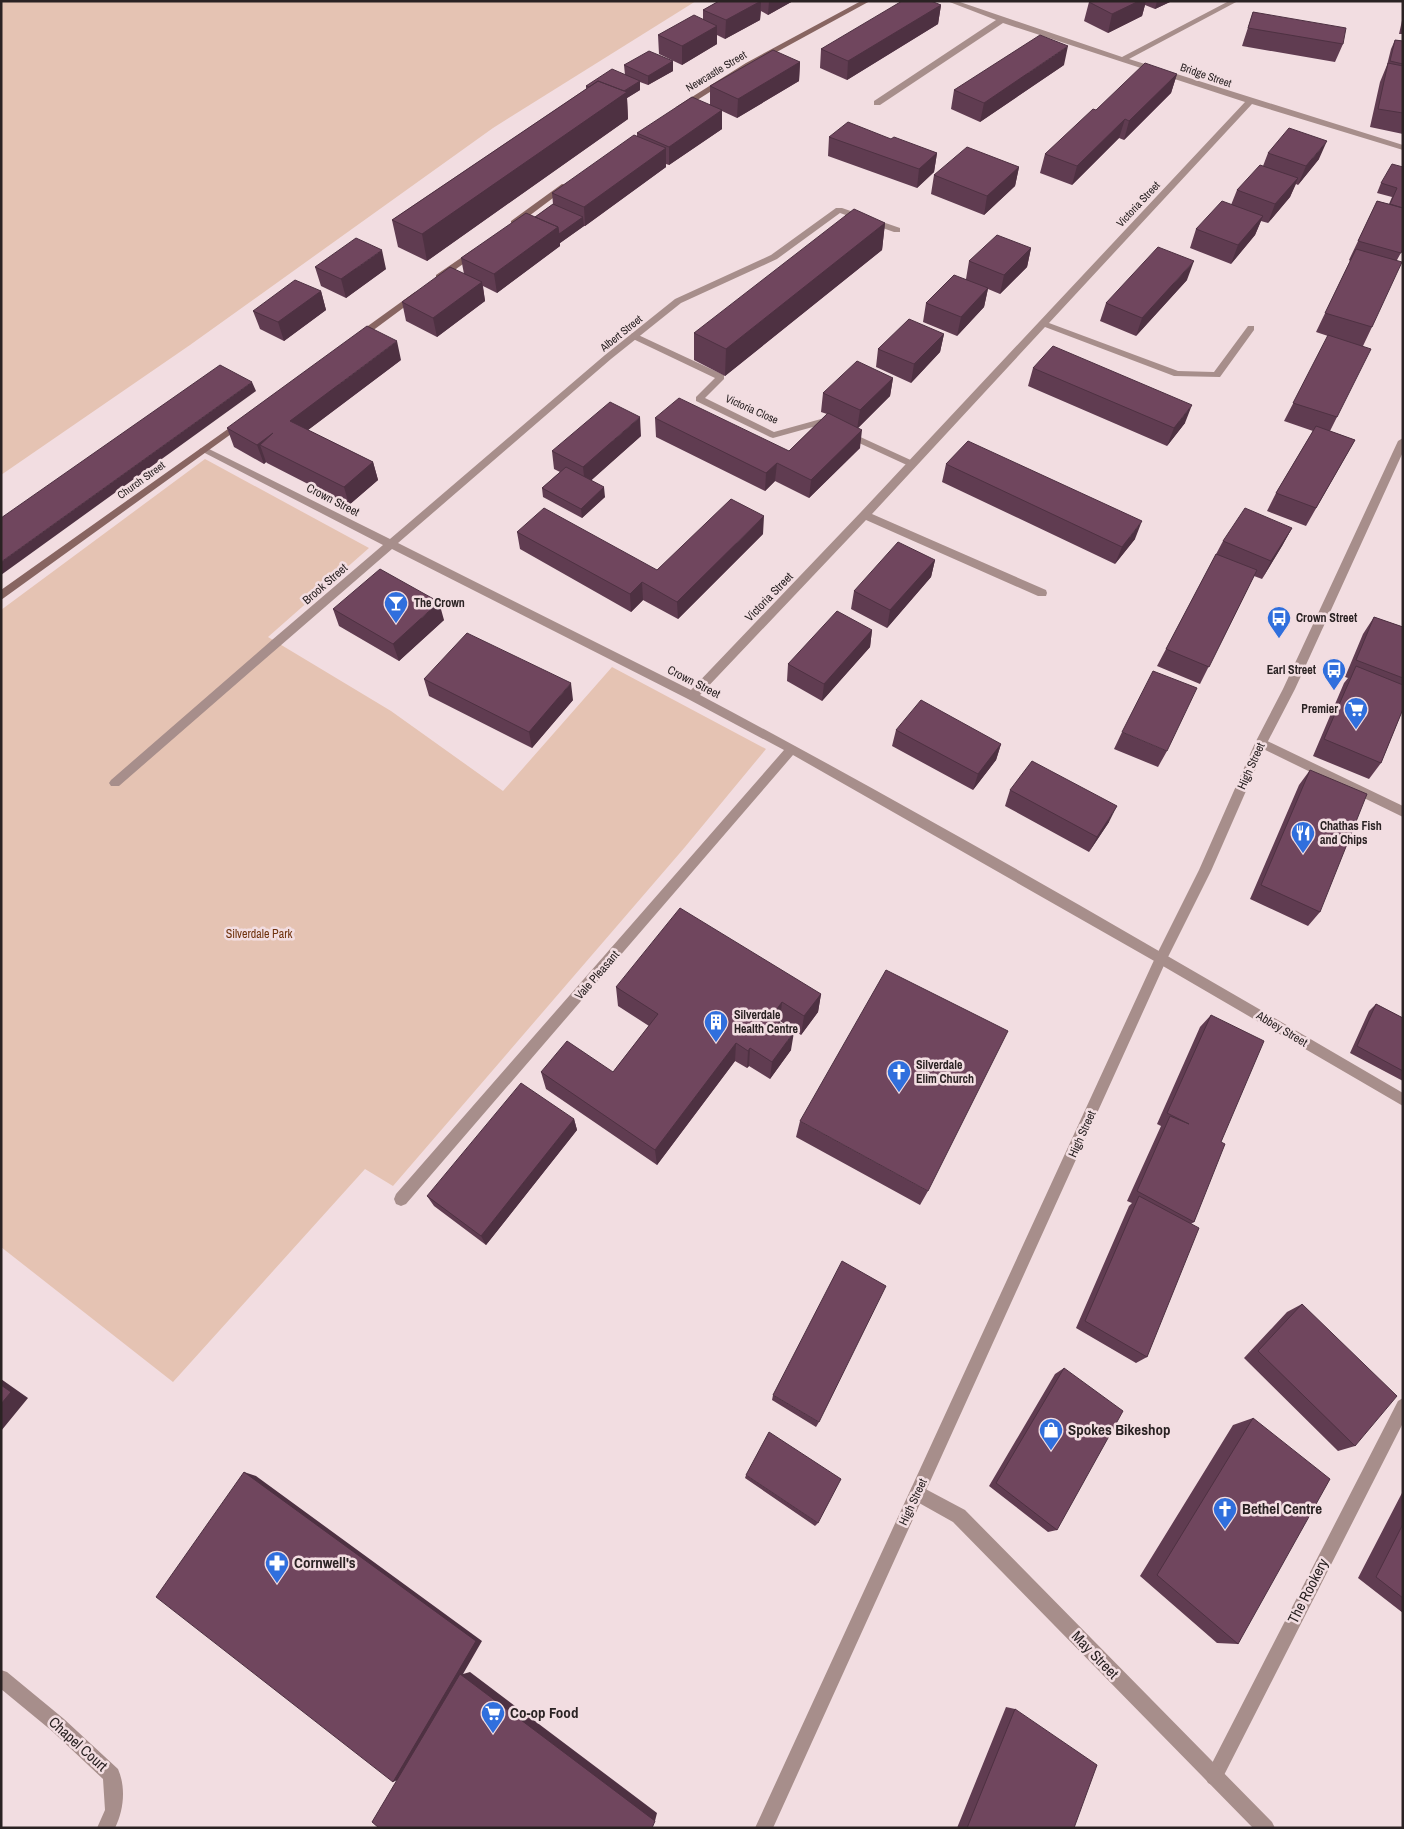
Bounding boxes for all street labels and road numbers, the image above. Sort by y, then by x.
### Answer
street label: Newcastle Street [683,47,749,95]
street label: Bridge Street [1179,60,1234,90]
street label: Victoria Street [1113,178,1163,230]
street label: Albert Street [596,311,645,355]
street label: Victoria Close [723,391,781,427]
street label: Church Street [114,458,168,502]
street label: Crown Street [304,480,362,520]
street label: Brook Street [299,560,351,608]
street label: Victoria Street [741,569,797,625]
street label: Crown Street [665,662,723,702]
street label: High Street [1234,740,1269,792]
street label: Vale Pleasant [571,947,623,1003]
street label: Abbey Street [1253,1007,1311,1051]
street label: High Street [1065,1108,1100,1160]
street label: High Street [895,1476,931,1528]
street label: The Rookery [1282,1554,1333,1627]
street label: May Street [1067,1626,1124,1684]
street label: Chapel Court [44,1712,113,1776]

